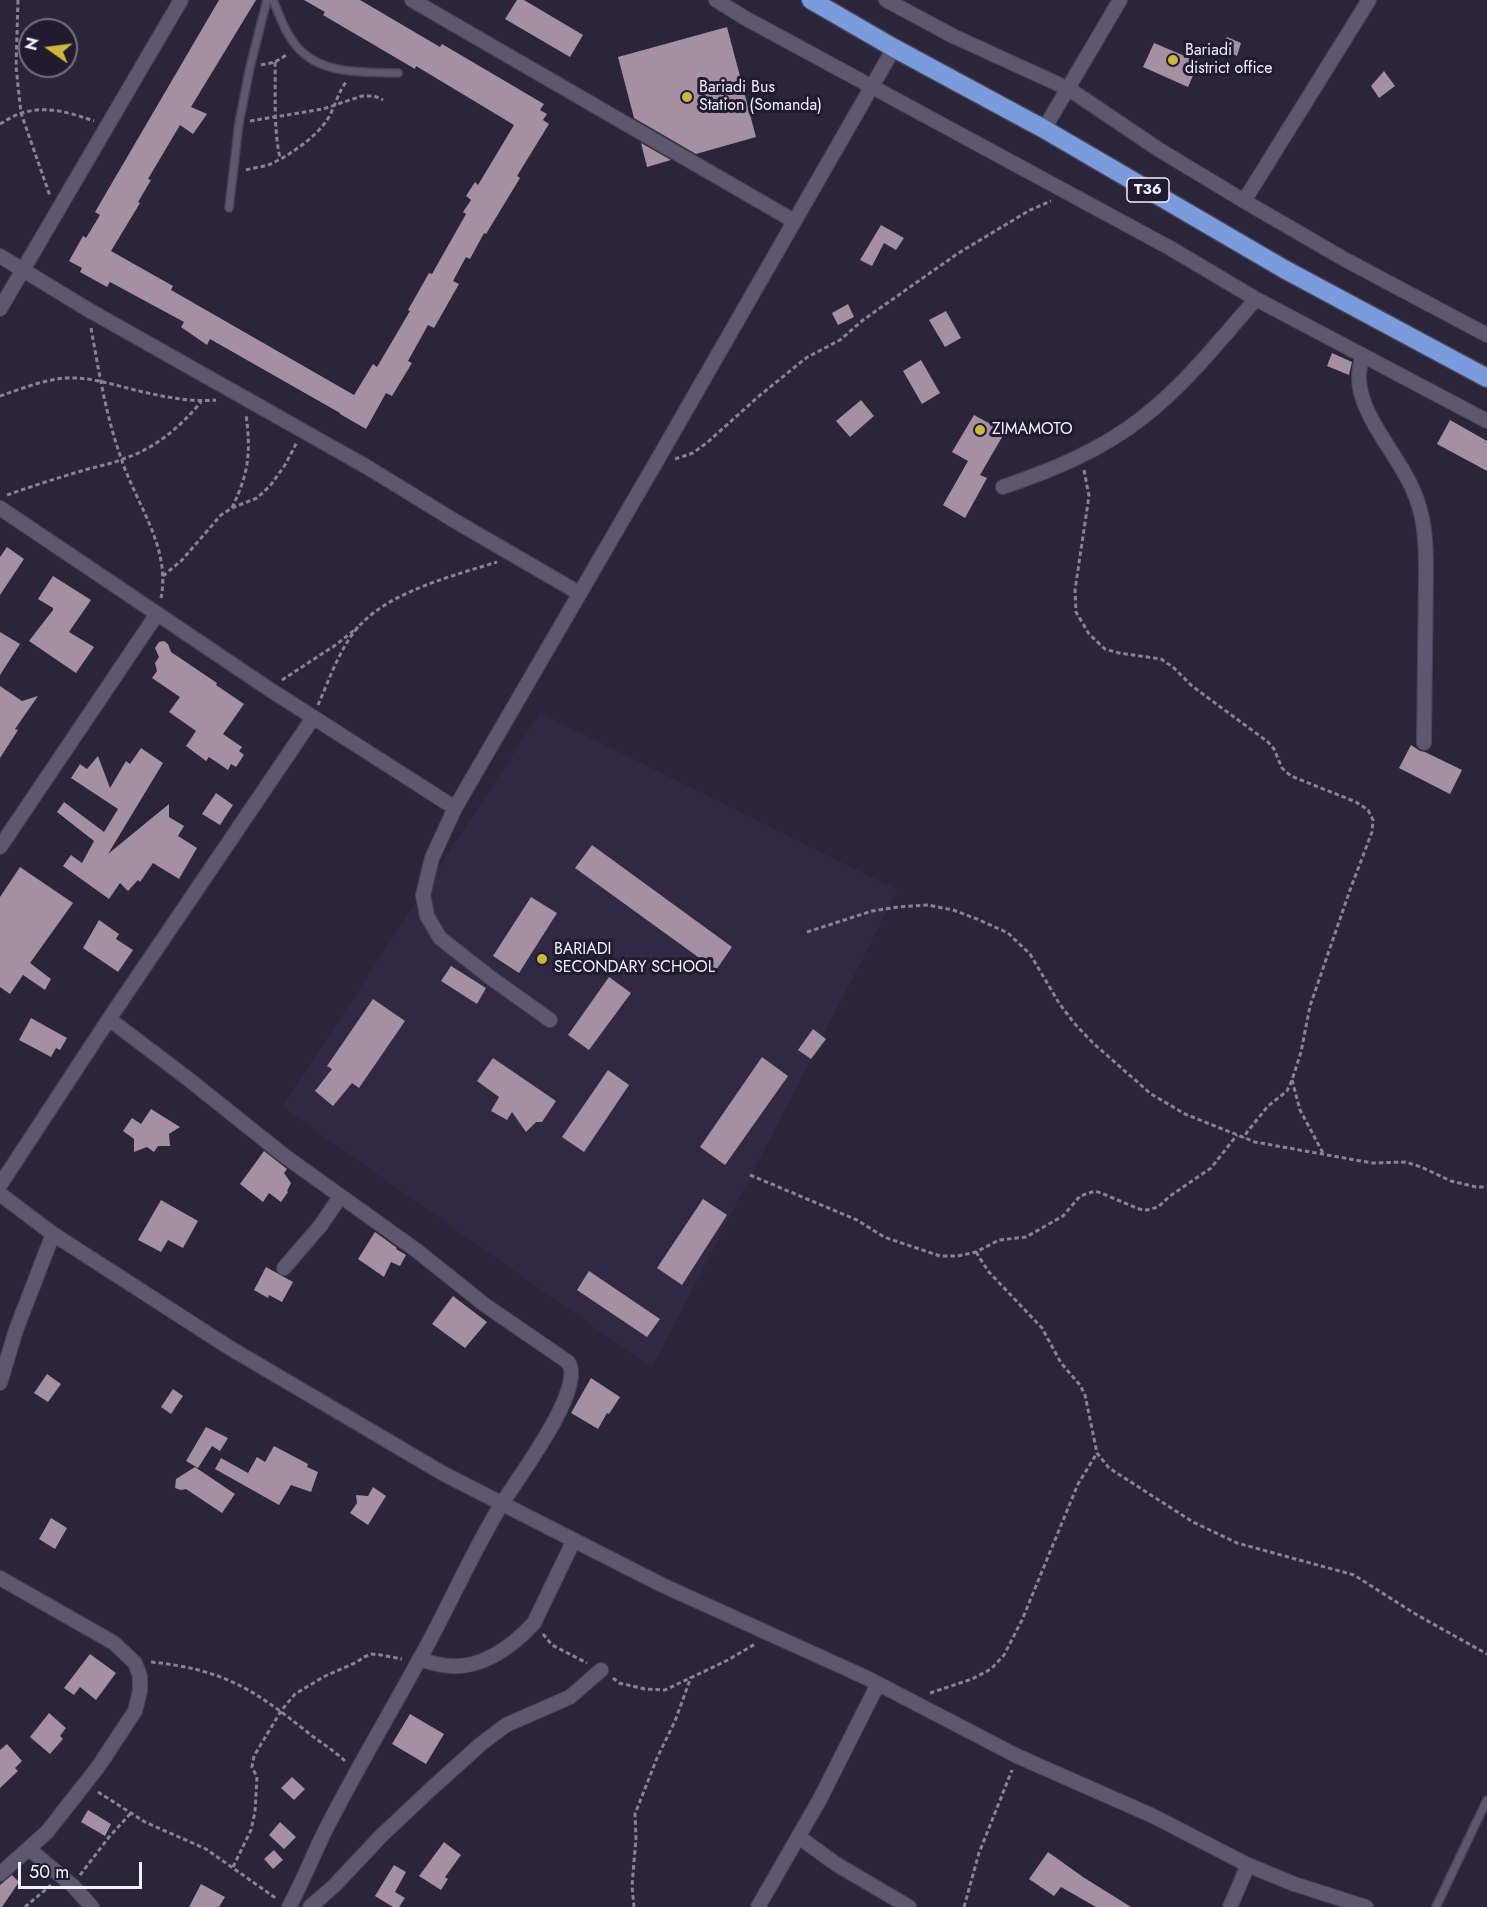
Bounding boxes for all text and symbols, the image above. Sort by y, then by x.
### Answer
north arrow [18,18,78,78]
text: N [19,35,45,53]
place label: Bariadi district office [1185,41,1272,79]
marker: Bariadi district office [1166,53,1180,67]
place label: Bariadi Bus Station (Somanda) [699,78,822,116]
marker: Bariadi Bus Station (Somanda) [680,90,694,104]
road number: T36 [1127,178,1169,202]
place label: ZIMAMOTO [992,420,1073,440]
marker: ZIMAMOTO [973,423,987,437]
place label: BARIADI SECONDARY SCHOOL [554,940,715,978]
marker: BARIADI SECONDARY SCHOOL [535,952,549,966]
scale bar [21,1850,146,1888]
text: 50 m [29,1859,69,1885]

